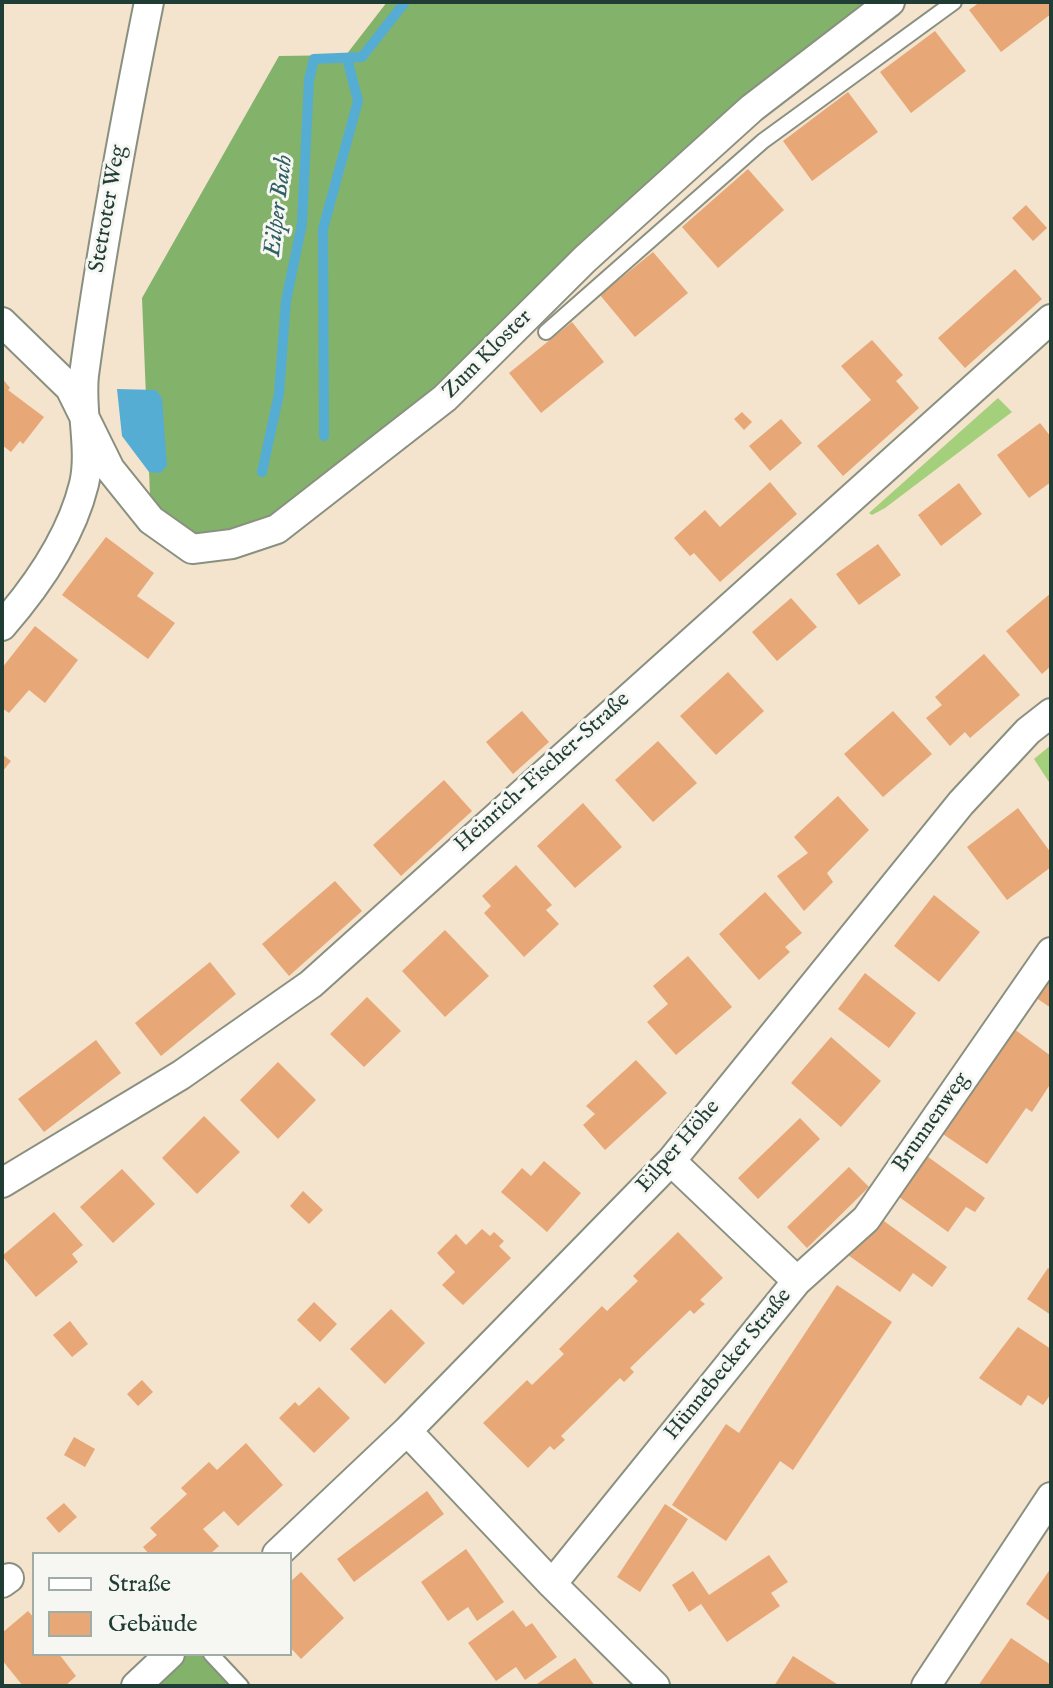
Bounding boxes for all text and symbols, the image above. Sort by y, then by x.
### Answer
street label: Stetroter Weg [85,143,133,275]
water label: Eilper Bach [259,153,301,259]
street label: Zum Kloster [438,305,538,405]
street label: Heinrich-Fischer-Straße [450,687,636,859]
street label: Brunnenweg [888,1068,976,1178]
street label: Eilper Höhe [632,1095,726,1199]
street label: Hünnebecker Straße [660,1284,798,1446]
legend [32,1552,292,1656]
text: Straße [108,1569,171,1600]
text: Gebäude [108,1609,198,1640]

